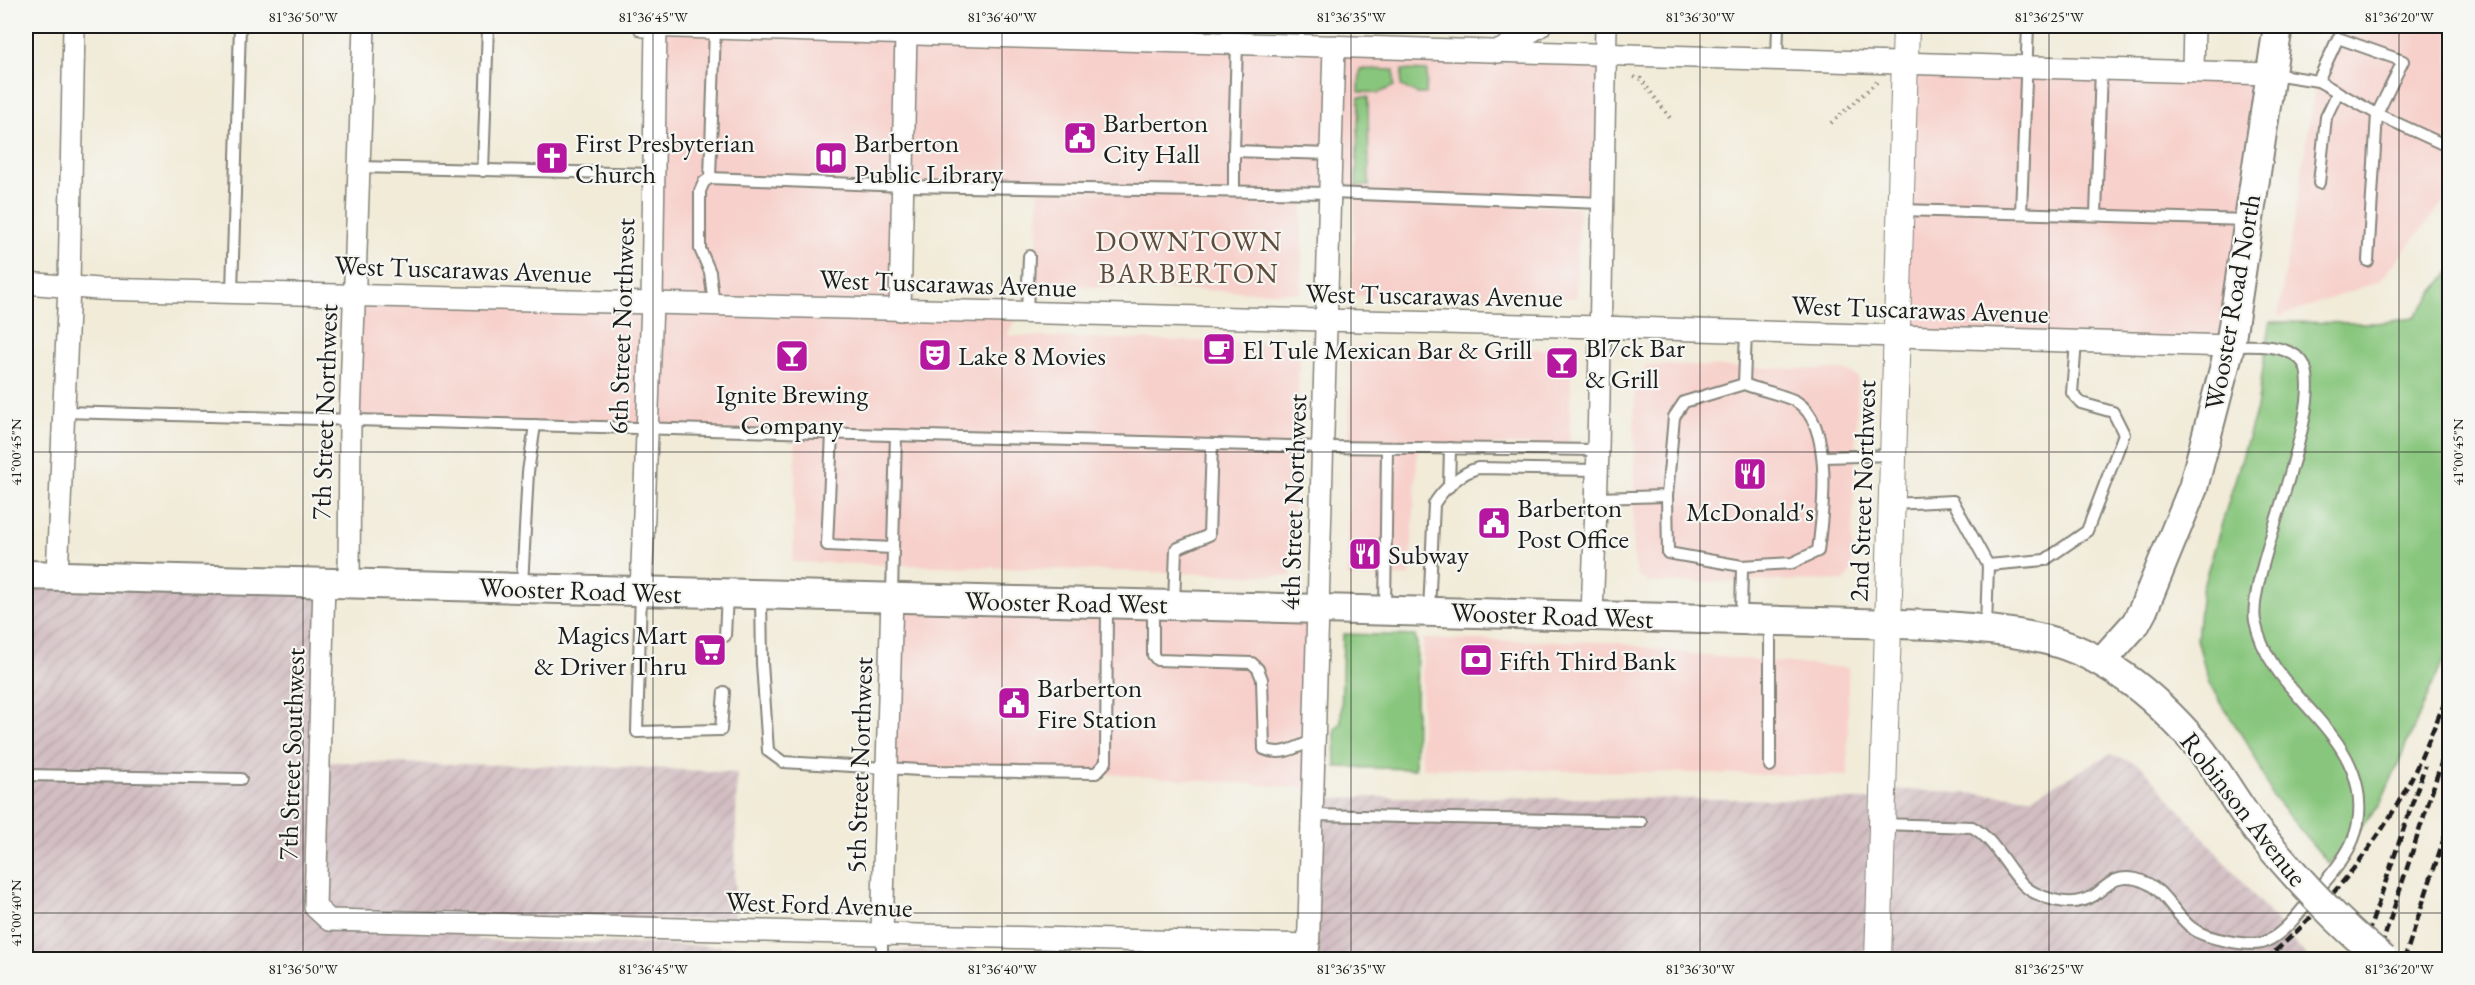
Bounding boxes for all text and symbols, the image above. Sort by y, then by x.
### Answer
text: 81°36'50"W [268,7,338,26]
text: 81°36'45"W [618,7,688,26]
text: 81°36'40"W [967,7,1037,26]
text: 81°36'35"W [1316,7,1386,26]
text: 81°36'30"W [1665,7,1735,26]
text: 81°36'25"W [2014,7,2084,26]
text: 81°36'20"W [2364,7,2434,26]
place label: Barberton City Hall [1103,105,1208,171]
public building icon: Barberton City Hall [1062,120,1098,156]
place label: First Presbyterian Church [575,125,755,191]
place label: Barberton Public Library [854,125,1003,191]
church icon: First Presbyterian Church [534,140,570,176]
library icon: Barberton Public Library [813,140,849,176]
street label: Wooster Road North [2196,191,2268,413]
street label: 6th Street Northwest [600,217,642,435]
district label: DOWNTOWN BARBERTON [1095,223,1283,291]
street label: West Tuscarawas Avenue [334,247,592,291]
street label: West Tuscarawas Avenue [819,261,1077,305]
street label: West Tuscarawas Avenue [1305,275,1563,315]
street label: West Tuscarawas Avenue [1791,287,2049,331]
street label: 7th Street Northwest [303,303,345,521]
place label: Bl7ck Bar & Grill [1585,330,1685,396]
cafe icon: El Tule Mexican Bar & Grill [1201,331,1237,367]
place label: El Tule Mexican Bar & Grill [1242,332,1532,367]
theatre icon: Lake 8 Movies [917,337,953,373]
bar icon: Ignite Brewing Company [774,338,810,374]
place label: Lake 8 Movies [958,338,1106,373]
bar icon: Bl7ck Bar & Grill [1544,345,1580,381]
place label: Ignite Brewing Company [716,376,869,442]
street label: 2nd Street Northwest [1841,379,1883,603]
street label: 4th Street Northwest [1272,393,1314,611]
text: 41°00'45"N [6,418,25,486]
text: 41°00'45"N [2448,418,2467,486]
restaurant icon: McDonald's [1732,456,1768,492]
place label: Barberton Post Office [1517,490,1629,556]
place label: McDonald's [1686,494,1814,529]
public building icon: Barberton Post Office [1476,505,1512,541]
restaurant icon: Subway [1347,536,1383,572]
place label: Subway [1388,537,1469,572]
street label: Wooster Road West [478,569,682,611]
street label: Wooster Road West [964,583,1168,621]
street label: Wooster Road West [1450,594,1654,636]
place label: Magics Mart & Driver Thru [534,617,688,683]
supermarket icon: Magics Mart & Driver Thru [692,632,728,668]
bank icon: Fifth Third Bank [1458,642,1494,678]
place label: Fifth Third Bank [1499,643,1676,678]
street label: 7th Street Southwest [270,647,312,861]
street label: 5th Street Northwest [838,656,880,874]
place label: Barberton Fire Station [1037,670,1157,736]
public building icon: Barberton Fire Station [996,685,1032,721]
street label: Robinson Avenue [2173,725,2315,893]
text: 41°00'40"N [6,879,25,947]
street label: West Ford Avenue [725,883,913,925]
text: 81°36'50"W [268,959,338,978]
text: 81°36'45"W [618,959,688,978]
text: 81°36'40"W [967,959,1037,978]
text: 81°36'35"W [1316,959,1386,978]
text: 81°36'30"W [1665,959,1735,978]
text: 81°36'25"W [2014,959,2084,978]
text: 81°36'20"W [2364,959,2434,978]

